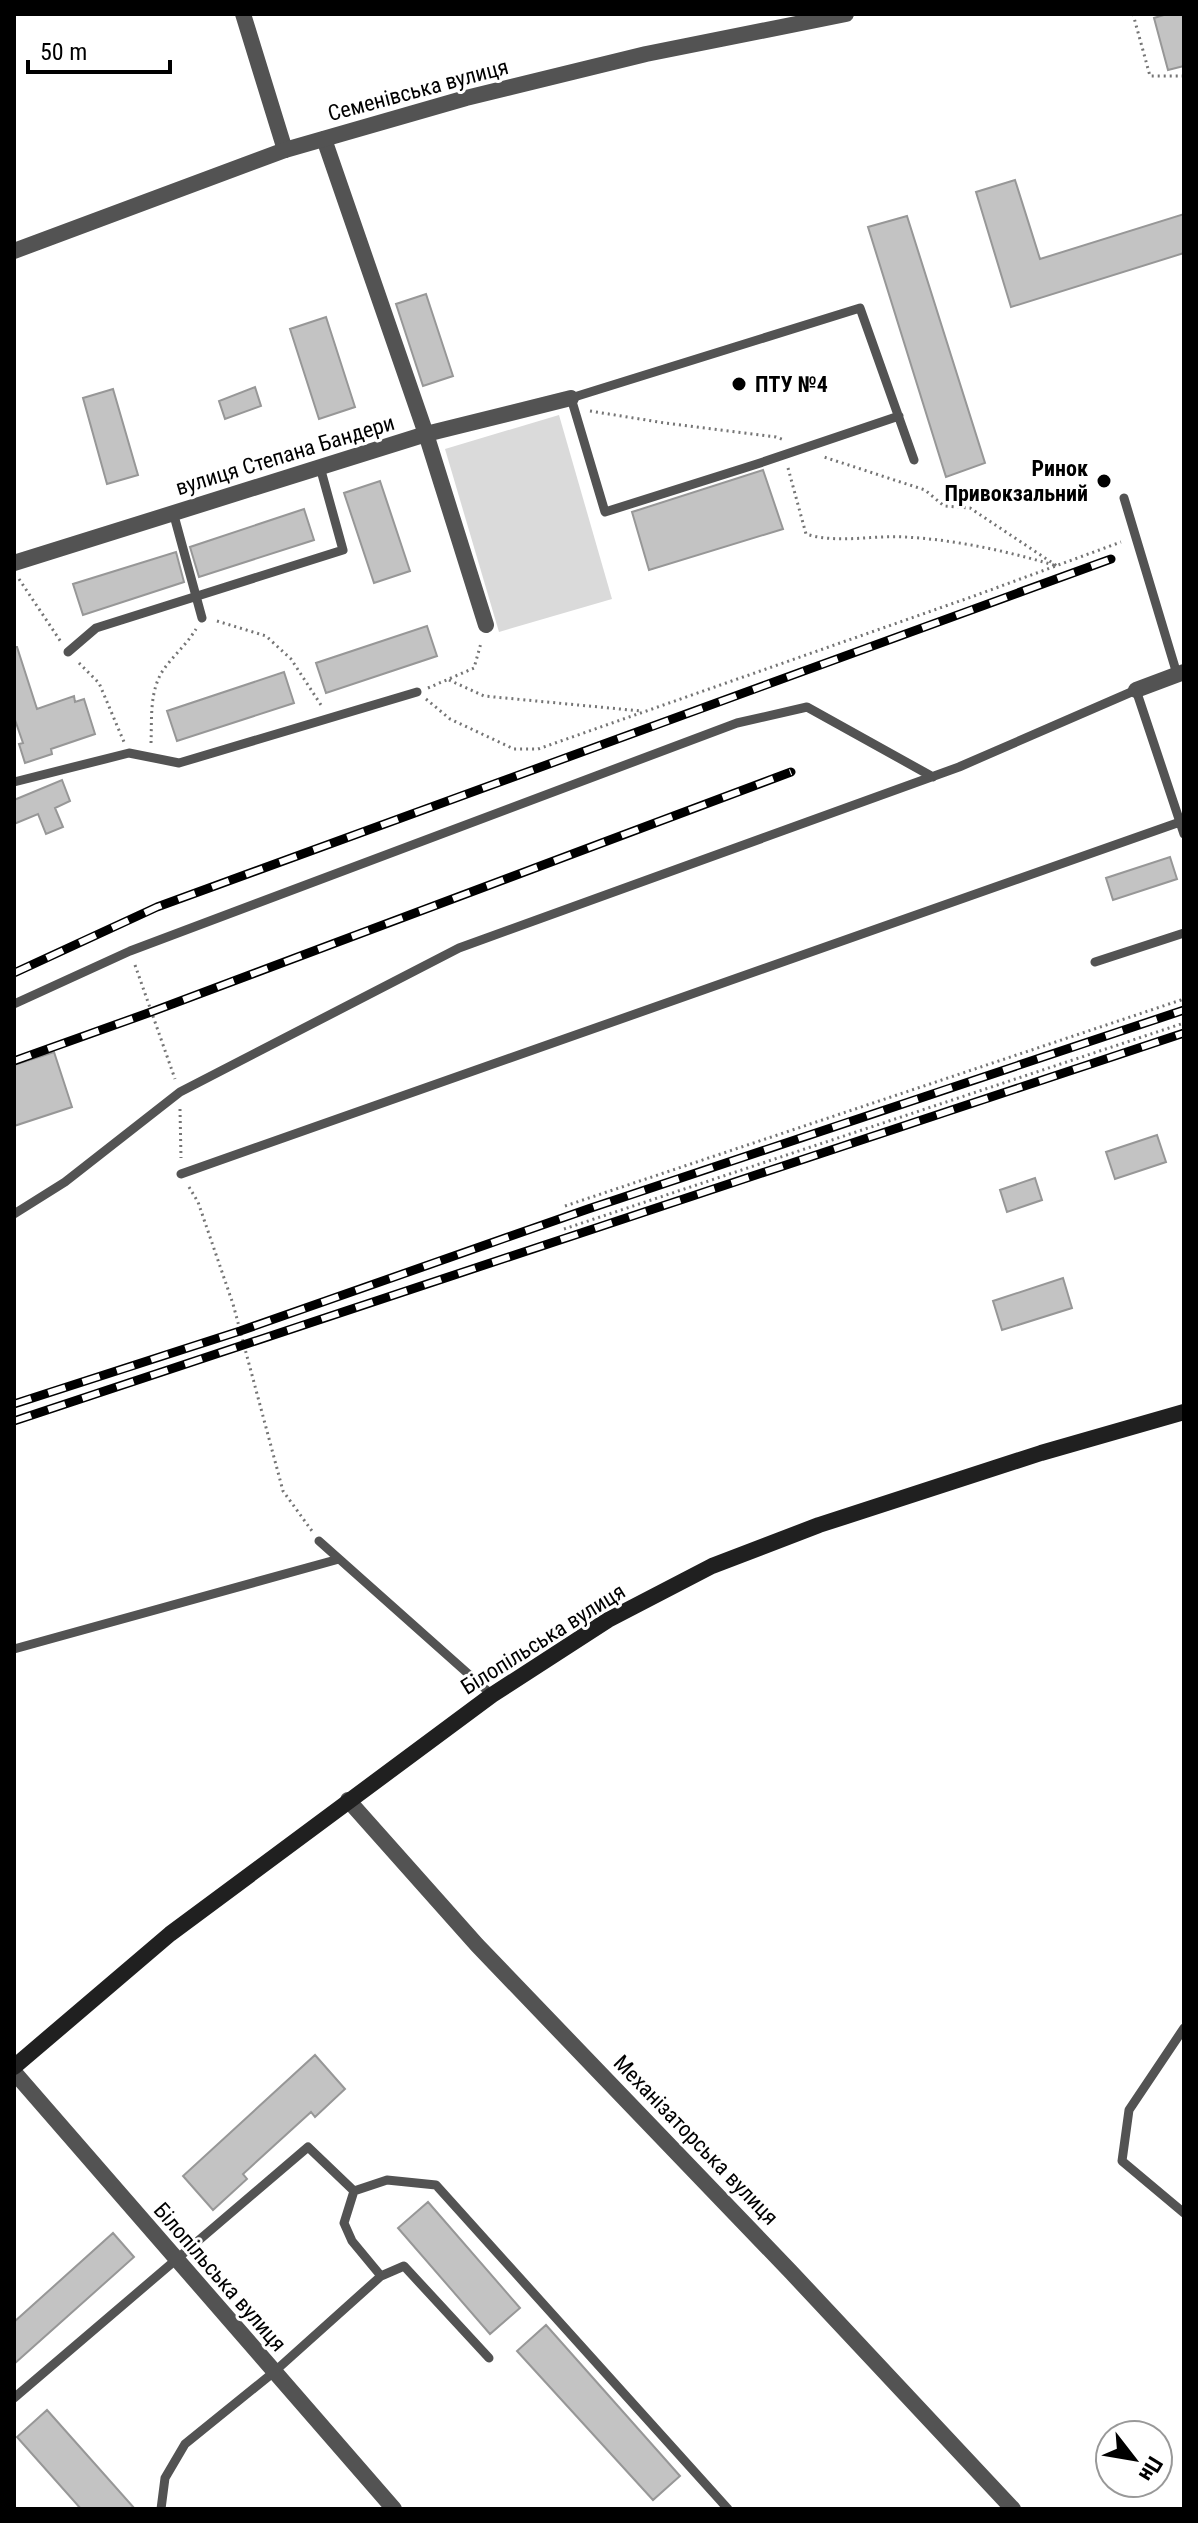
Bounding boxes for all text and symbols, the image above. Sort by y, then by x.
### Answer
scale bar [28,24,170,74]
text: 50 m [40,38,87,66]
street label: Семенівська вулиця [325,54,511,126]
place label: ПТУ №4 [755,372,828,397]
marker: ПТУ №4 [730,375,748,393]
street label: вулиця Степана Бандери [173,410,397,500]
place label: Ринок Привокзальний [944,456,1088,506]
marker: Ринок Привокзальний [1095,472,1113,490]
street label: Білопільська вулиця [456,1578,630,1700]
street label: Механізаторська вулиця [609,2050,783,2230]
street label: Білопільська вулиця [149,2198,291,2356]
north arrow [1094,2419,1174,2499]
text: Пн [1134,2452,1168,2486]

